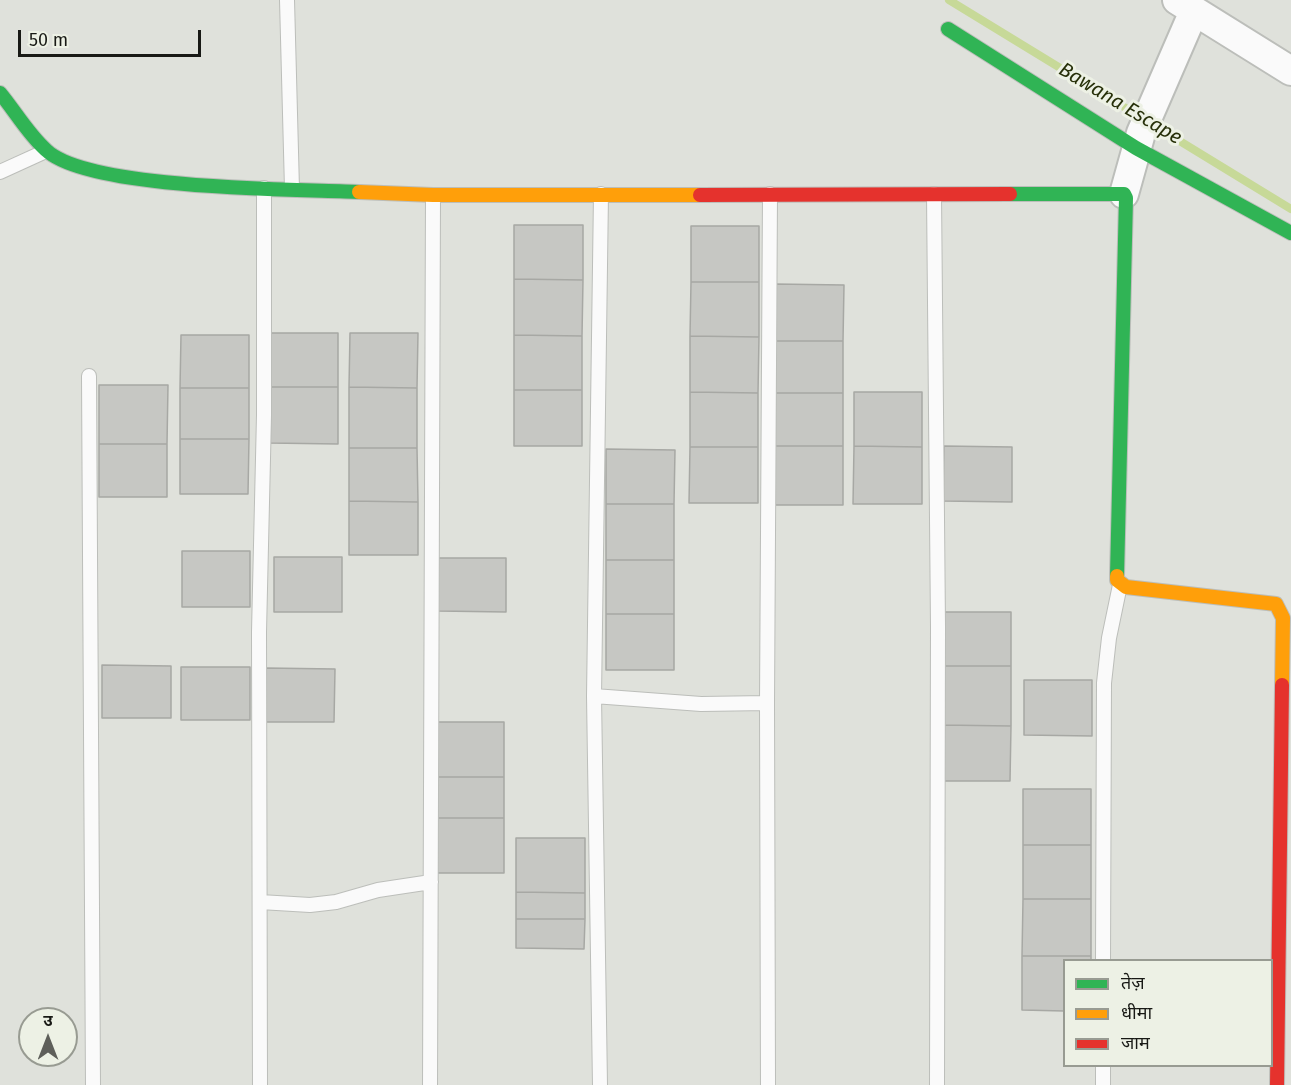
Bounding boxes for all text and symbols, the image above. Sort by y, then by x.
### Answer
scale bar [21,18,204,56]
text: 50 m [29,29,68,51]
water label: Bawana Escape [1054,58,1186,150]
legend [1063,959,1273,1067]
text: तेज़ [1121,972,1145,994]
text: धीमा [1121,1002,1152,1024]
north arrow [18,1007,78,1067]
text: उ [43,1011,53,1030]
text: जाम [1121,1032,1150,1054]

